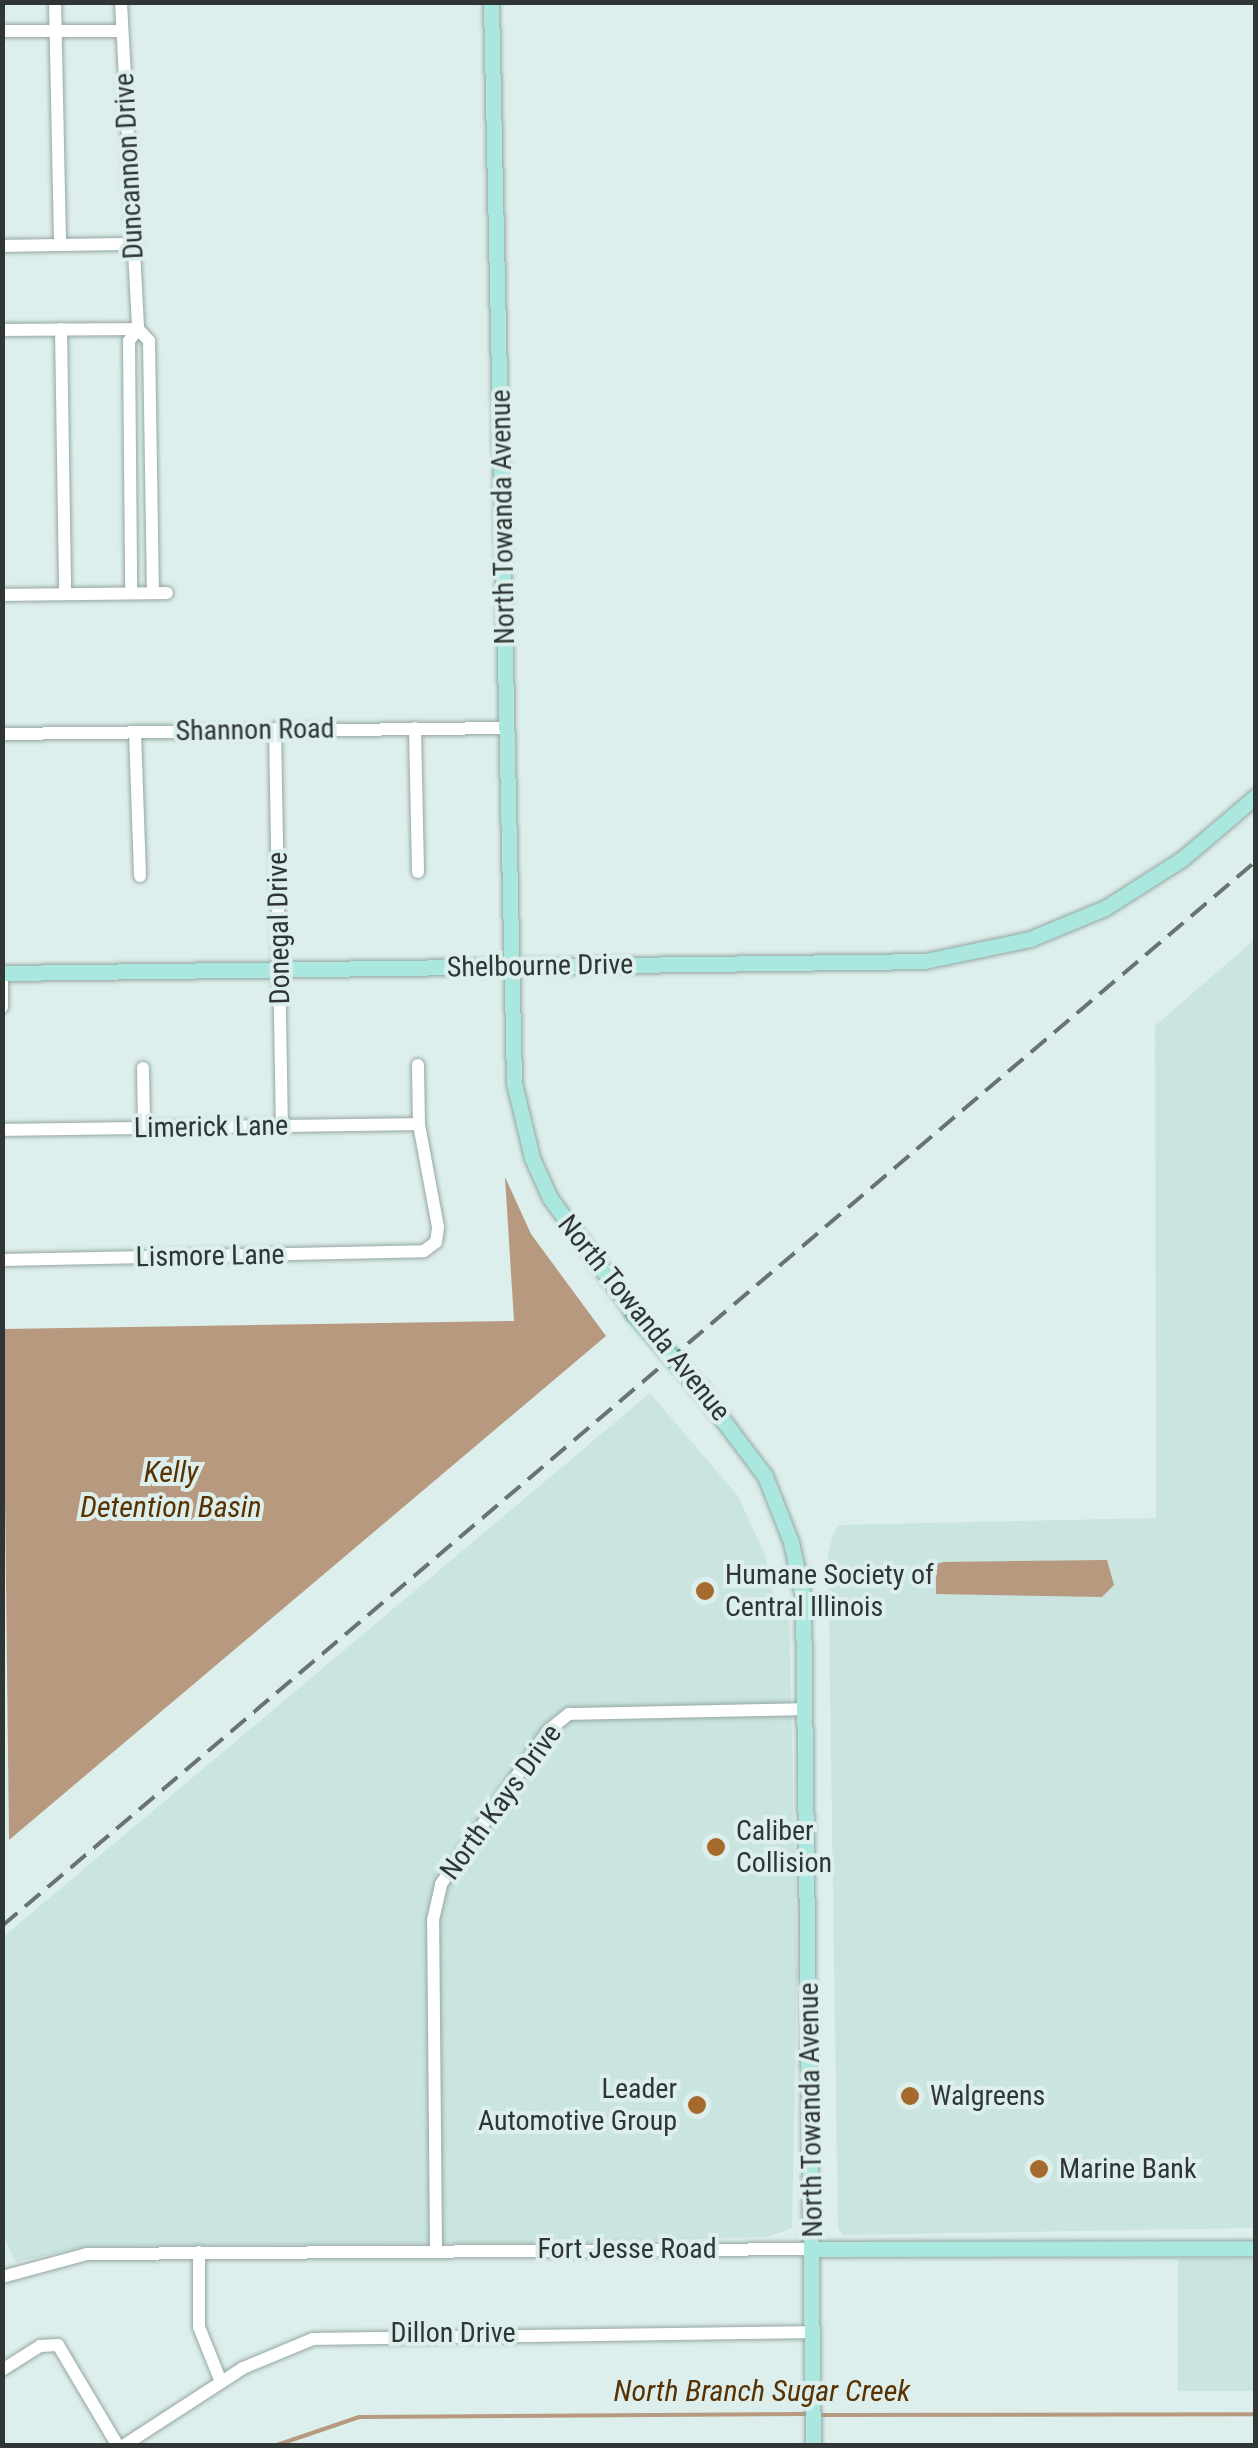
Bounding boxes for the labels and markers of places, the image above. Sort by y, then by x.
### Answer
place label: Humane Society of Central Illinois [725,1558,934,1624]
marker: Humane Society of Central Illinois [694,1580,716,1602]
place label: Caliber Collision [736,1814,832,1880]
marker: Caliber Collision [705,1836,727,1858]
place label: Leader Automotive Group [478,2072,677,2138]
place label: Walgreens [930,2079,1045,2113]
marker: Walgreens [899,2085,921,2107]
marker: Leader Automotive Group [686,2094,708,2116]
place label: Marine Bank [1059,2152,1197,2186]
marker: Marine Bank [1028,2158,1050,2180]

